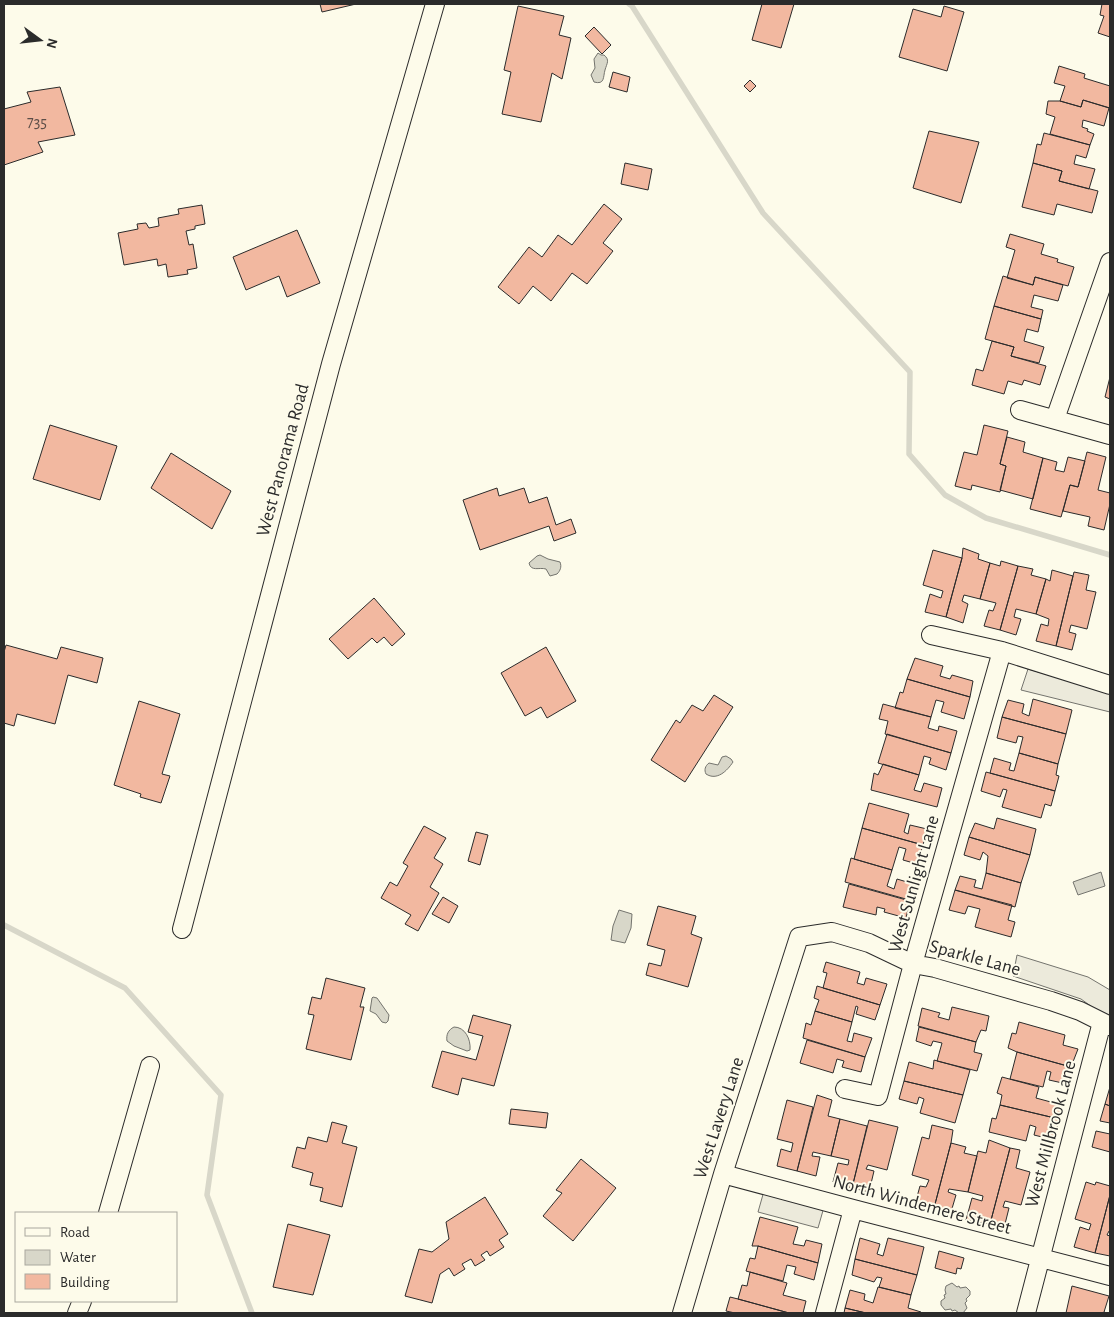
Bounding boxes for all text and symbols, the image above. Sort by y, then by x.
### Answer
north arrow [15,15,65,65]
text: N [44,37,60,50]
house number: 735 [27,114,47,130]
street label: West Panorama Road [253,381,313,539]
street label: West Sunlight Lane [885,813,943,955]
street label: Sparkle Lane [927,937,1023,979]
street label: West Lavery Lane [690,1055,748,1181]
street label: West Millbrook Lane [1022,1058,1080,1210]
street label: North Windemere Street [831,1172,1013,1238]
legend [15,1212,178,1302]
text: Road [60,1225,90,1240]
text: Water [60,1250,96,1265]
text: Building [60,1275,110,1290]

